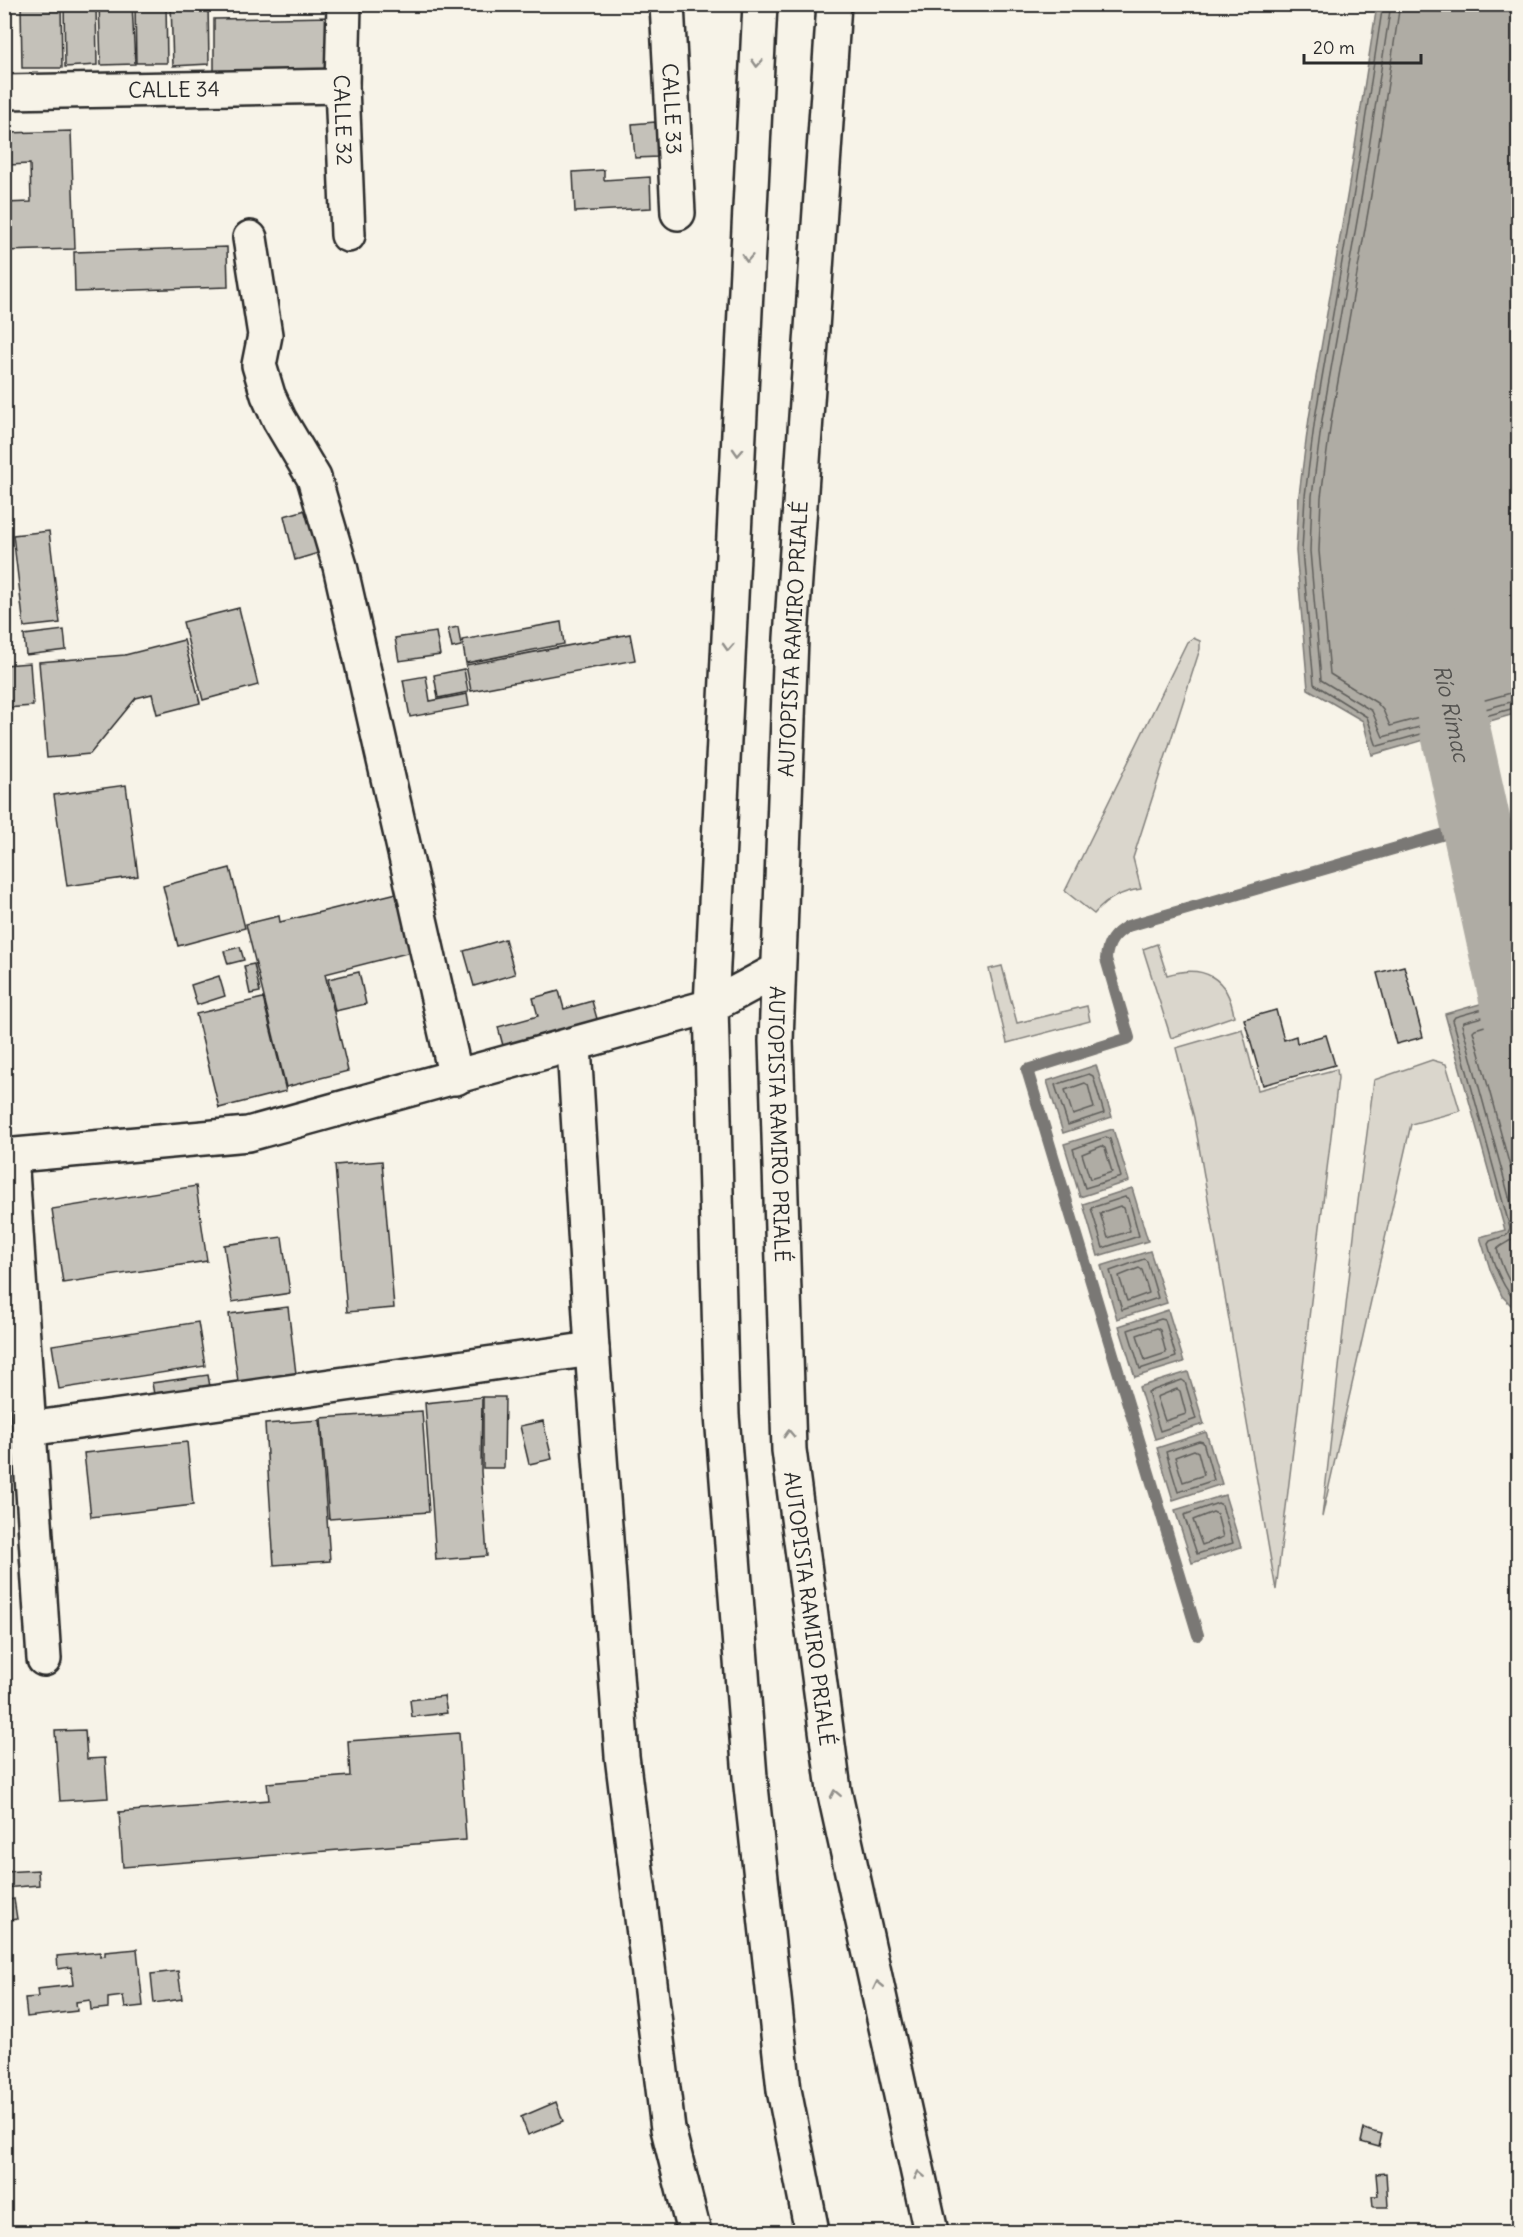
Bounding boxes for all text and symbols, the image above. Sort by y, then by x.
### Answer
scale bar [1304,27,1421,65]
text: 20 m [1313,36,1355,59]
one-way arrow [750,58,763,67]
street label: CALLE 33 [657,62,688,155]
street label: CALLE 32 [328,74,359,166]
street label: CALLE 34 [128,75,220,103]
one-way arrow [741,253,754,262]
one-way arrow [731,448,744,457]
street label: AUTOPISTA RAMIRO PRIALÉ [772,500,814,778]
one-way arrow [722,643,735,652]
water label: Río Rímac [1427,662,1476,766]
street label: AUTOPISTA RAMIRO PRIALÉ [762,986,797,1263]
one-way arrow [782,1430,795,1439]
street label: AUTOPISTA RAMIRO PRIALÉ [778,1470,842,1747]
one-way arrow [829,1790,842,1800]
one-way arrow [872,1980,885,1990]
one-way arrow [913,2171,926,2181]

